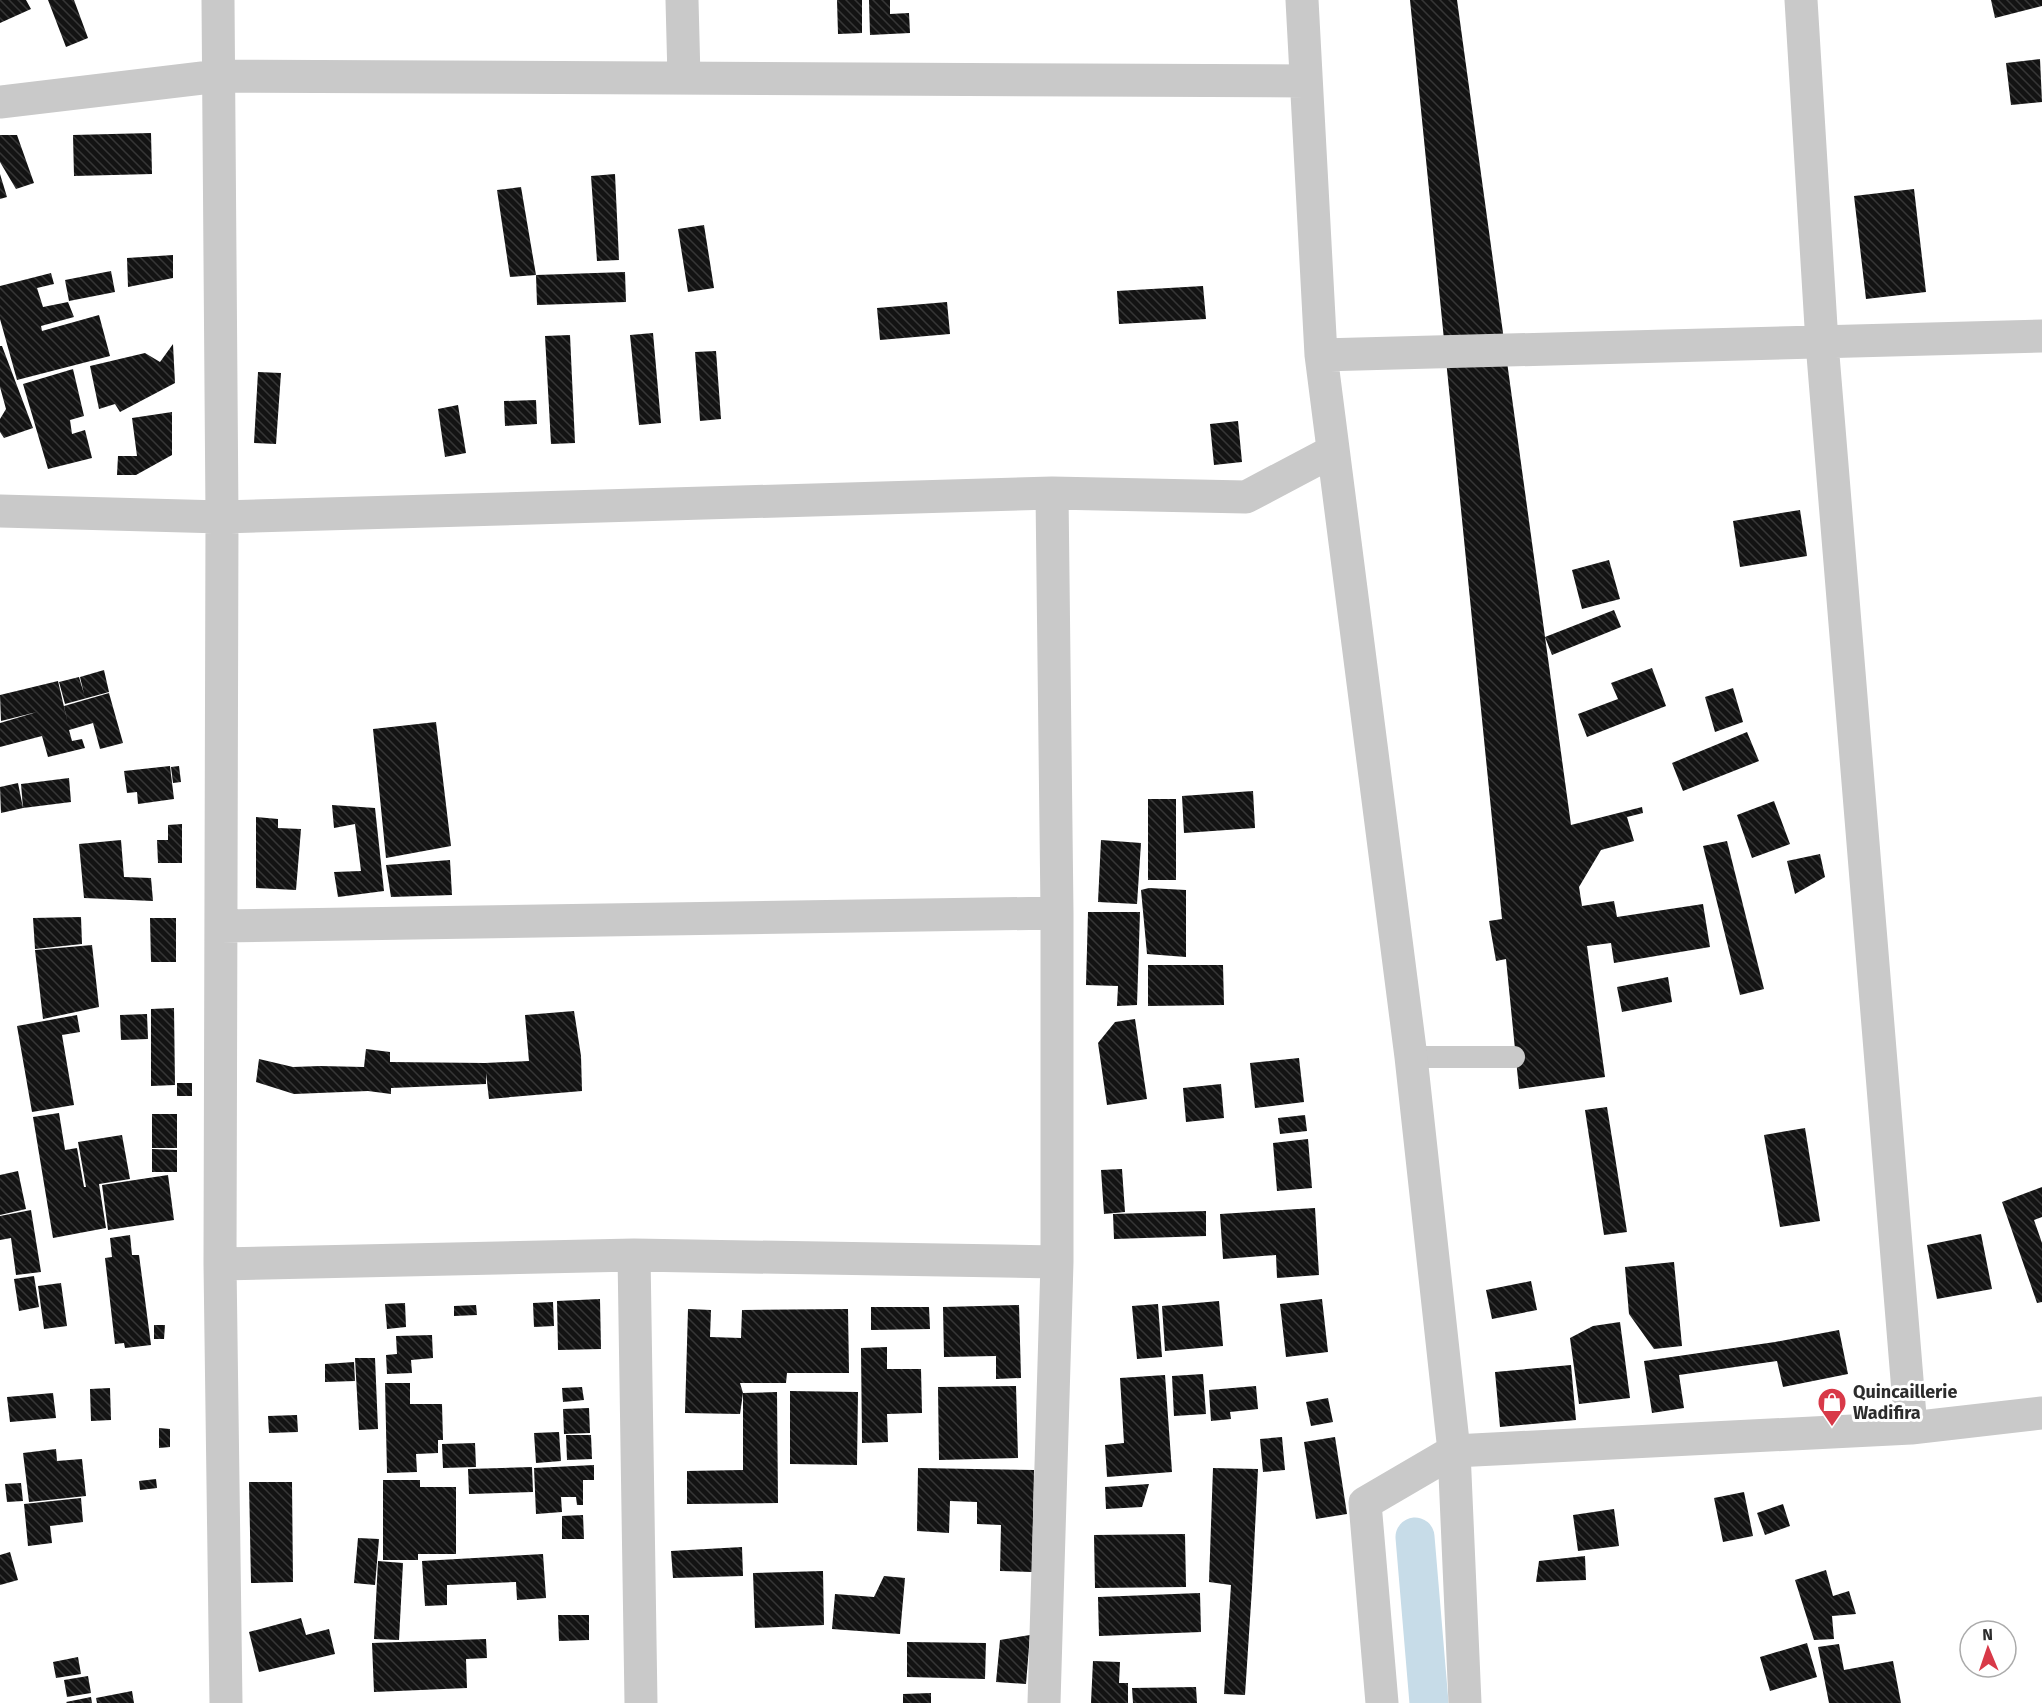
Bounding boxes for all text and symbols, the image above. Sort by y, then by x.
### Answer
place label: Quincaillerie Wadifira [1853,1381,1957,1424]
shop icon: Quincaillerie Wadifira [1816,1386,1848,1428]
north arrow [1958,1619,2018,1679]
text: N [1982,1625,1993,1644]

